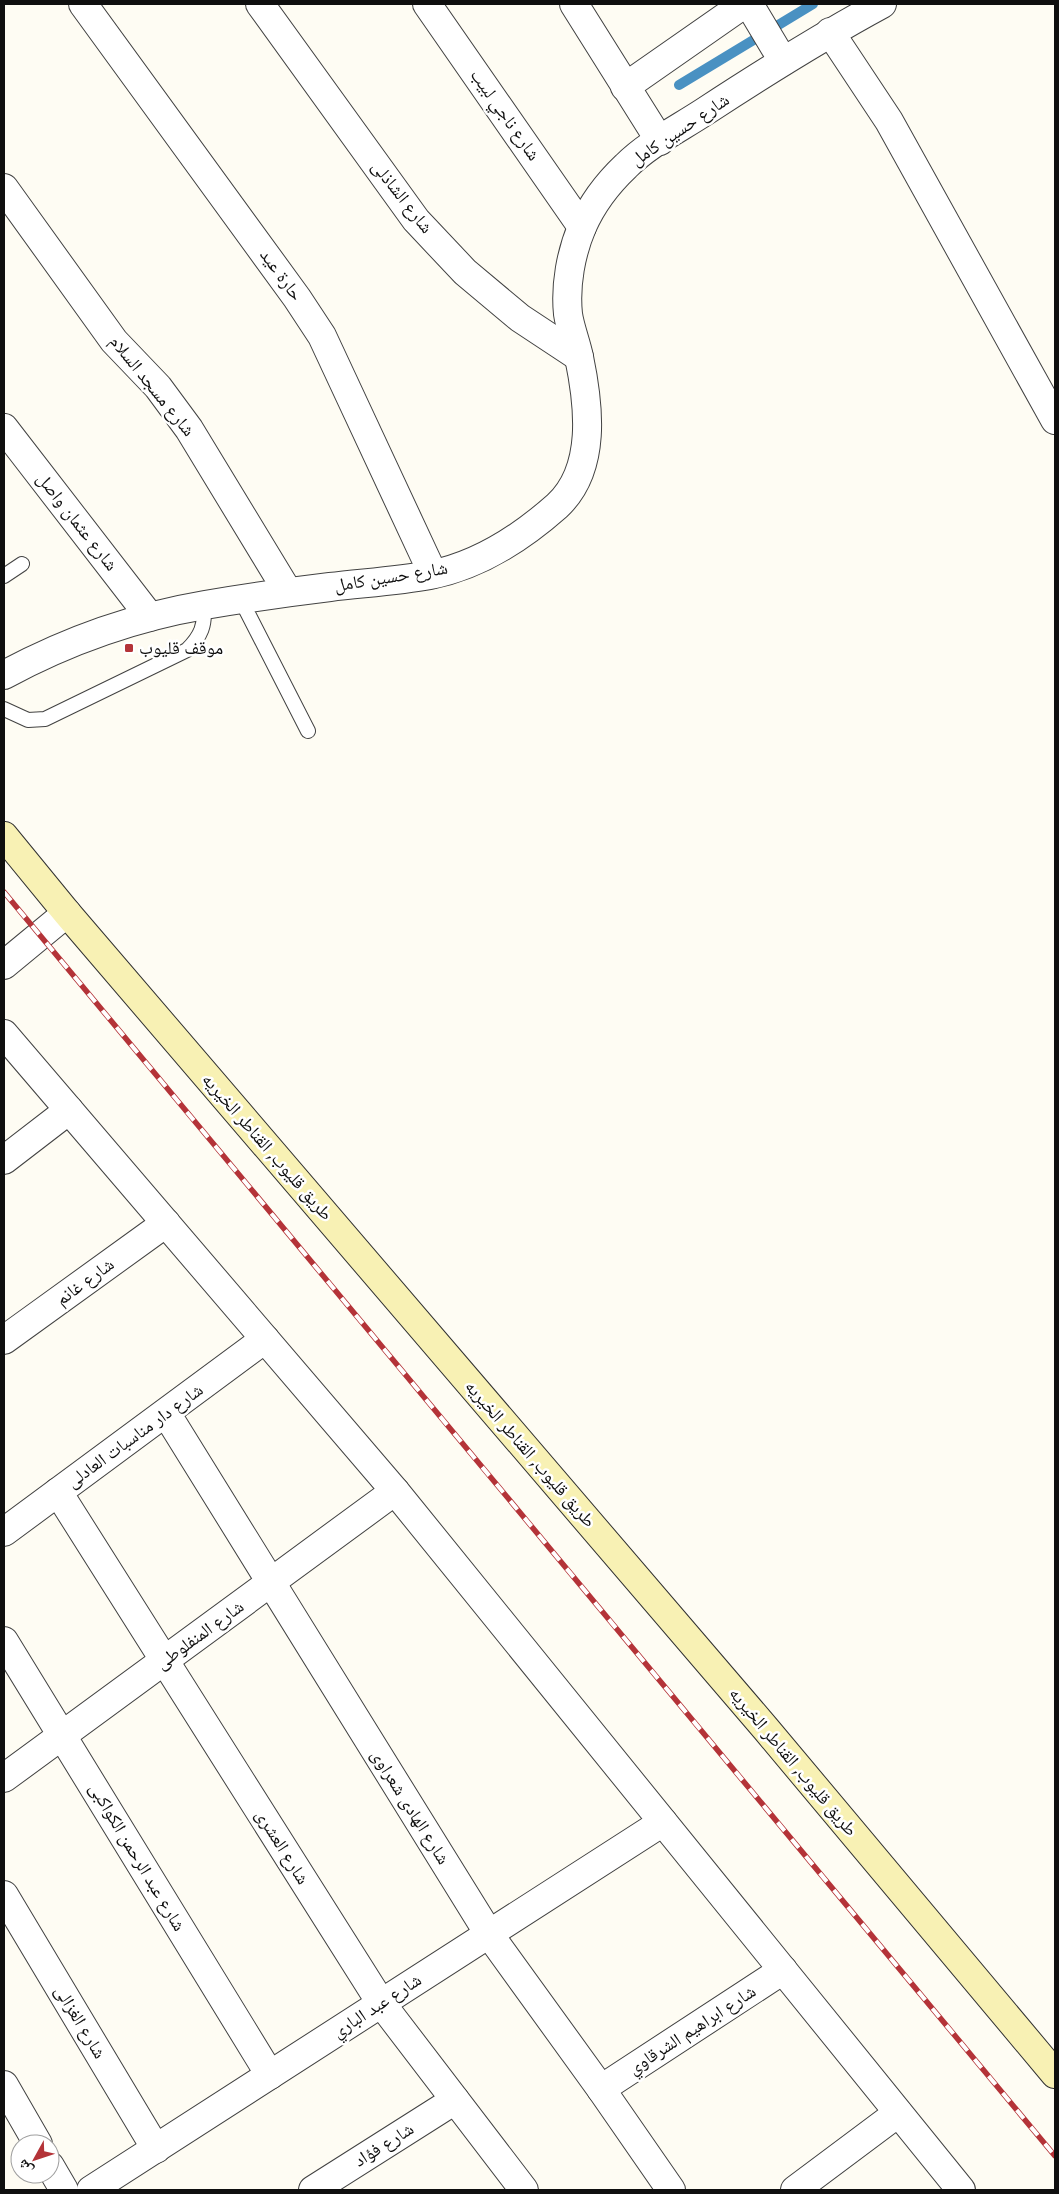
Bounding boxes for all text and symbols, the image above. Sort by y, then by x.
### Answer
street label: شارع ناجي لبيب [463,64,547,167]
street label: شارع حسين كامل [625,87,735,173]
street label: شارع الشاذلى [365,154,439,240]
street label: حارة عيد [253,243,309,307]
street label: شارع مسجد السلام [103,329,201,443]
street label: شارع عثمان واصل [30,467,124,577]
street label: شارع حسين كامل [332,555,450,599]
place label: موقف قليوب [139,635,223,662]
marker: موقف قليوب [123,642,135,654]
street label: طريق قليوب, القناطر الخيريه [195,1067,339,1227]
street label: شارع غانم [50,1251,120,1313]
street label: طريق قليوب, القناطر الخيريه [458,1374,602,1534]
street label: شارع دار مناسبات العادلى [61,1377,209,1495]
street label: شارع المنفلوطى [150,1594,250,1676]
street label: طريق قليوب, القناطر الخيريه [722,1681,864,1843]
street label: شارع الهادى شعراوى [364,1744,456,1870]
street label: شارع عبد الرحمن الكواكبى [82,1777,192,1937]
street label: شارع العشرى [248,1804,316,1890]
street label: شارع عبد الباري [327,1967,427,2046]
street label: شارع ابراهيم الشرقاوي [623,1978,762,2082]
street label: شارع الغزالى [47,1980,113,2064]
street label: شارع فؤاد [349,2116,419,2174]
north arrow [10,2134,60,2184]
text: ش [13,2154,38,2179]

